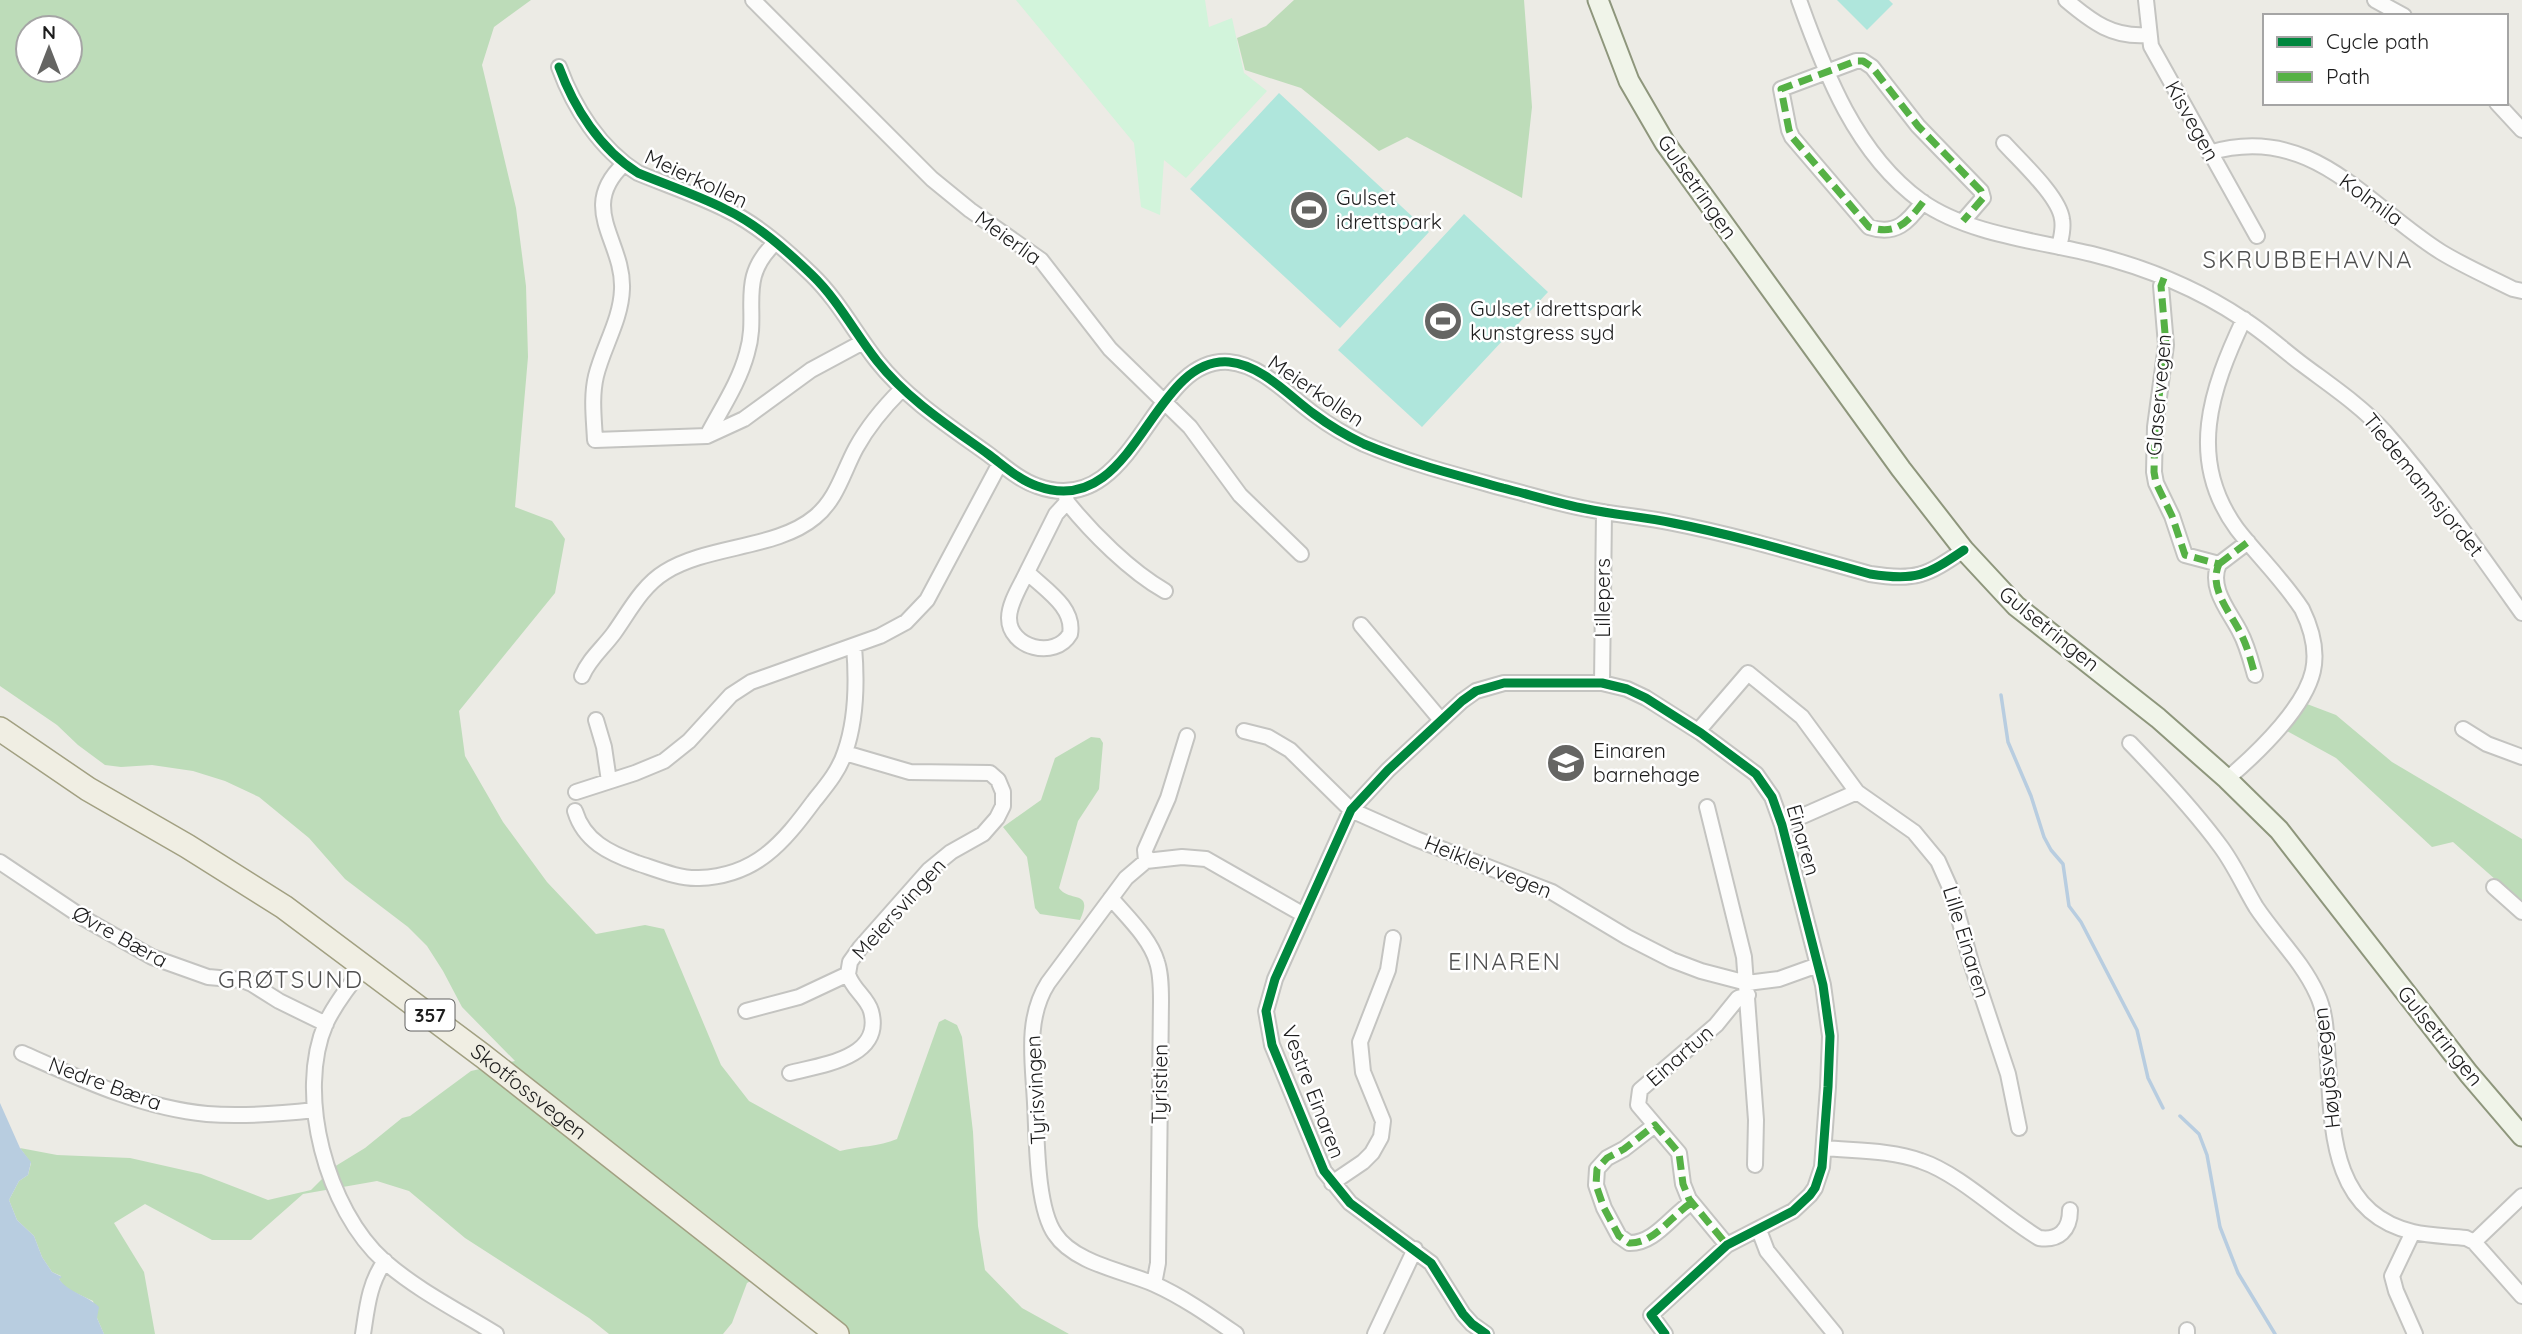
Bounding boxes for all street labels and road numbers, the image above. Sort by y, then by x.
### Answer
street label: Kisvegen [2160,76,2226,165]
street label: Gulsetringen [1652,129,1743,244]
street label: Meierkollen [641,143,752,213]
street label: Kolmila [2335,167,2409,231]
street label: Meierlia [970,204,1047,270]
street label: Glaservegen [2140,333,2176,457]
street label: Meierkollen [1263,348,1370,432]
street label: Tiedemannsjordet [2358,407,2490,561]
street label: Lillepers [1589,558,1615,638]
street label: Gulsetringen [1994,580,2105,677]
street label: Einaren [1781,801,1827,878]
street label: Heikleivvegen [1421,829,1556,903]
street label: Meiersvingen [846,852,951,965]
street label: Lille Einaren [1938,883,1996,1001]
street label: Øvre Bæra [68,899,173,973]
street label: Gulsetringen [2392,980,2489,1091]
road number: 357 [406,1000,454,1030]
street label: Høyåsvegen [2307,1006,2345,1130]
street label: Einartun [1640,1019,1718,1091]
street label: Vestre Einaren [1277,1021,1351,1162]
street label: Tyrisvingen [1019,1035,1051,1145]
street label: Skotfossvegen [466,1037,593,1145]
street label: Tyristien [1145,1043,1173,1125]
street label: Nedre Bæra [45,1051,165,1116]

